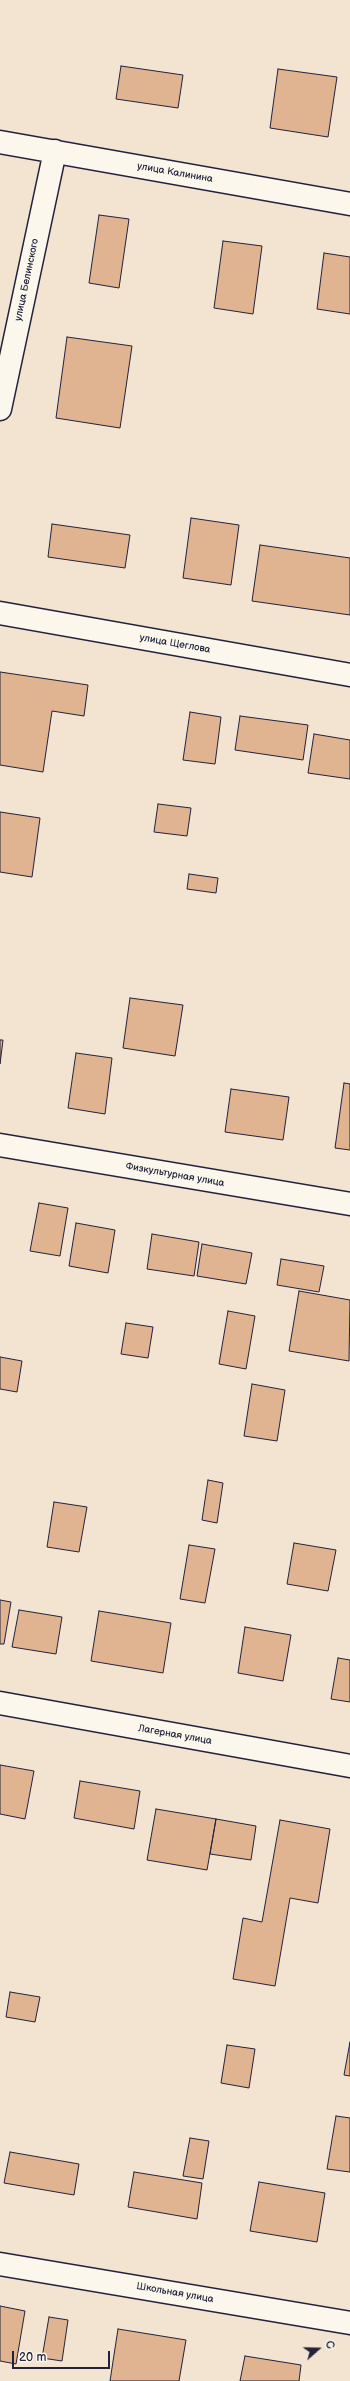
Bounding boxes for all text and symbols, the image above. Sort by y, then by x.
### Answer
street label: улица Калинина [136,160,214,186]
street label: улица Белинского [12,238,42,322]
street label: улица Щеглова [139,632,211,656]
street label: Физкультурная улица [125,1160,225,1190]
street label: Лагерная улица [137,1723,213,1747]
street label: Школьная улица [136,2280,214,2306]
north arrow [298,2329,338,2369]
text: С [322,2339,337,2351]
scale bar [14,2343,112,2369]
text: 20 m [19,2350,46,2365]

